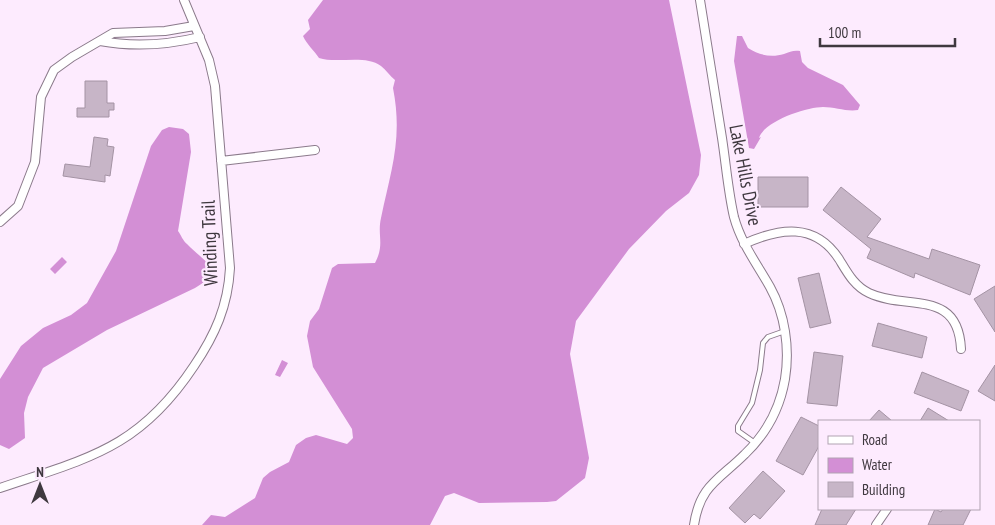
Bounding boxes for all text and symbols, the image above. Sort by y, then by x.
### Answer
scale bar [820,15,955,47]
text: 100 m [828,23,861,42]
street label: Lake Hills Drive [724,122,768,228]
street label: Winding Trail [195,199,222,286]
legend [818,420,980,510]
text: Road [862,430,888,449]
text: Water [862,455,893,474]
north arrow [15,460,65,510]
text: N [36,463,44,481]
text: Building [862,480,905,499]

